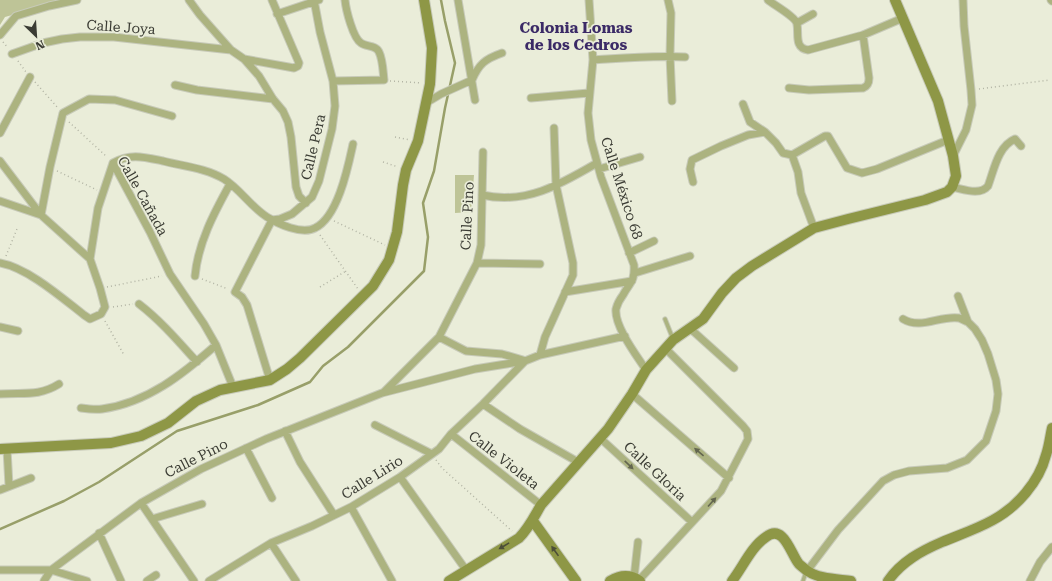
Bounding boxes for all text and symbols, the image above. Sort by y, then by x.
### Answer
north arrow [16,16,56,56]
street label: Calle Joya [86,17,156,37]
district label: Colonia Lomas de los Cedros [519,19,633,54]
text: N [33,37,47,53]
street label: Calle Pera [298,112,328,181]
street label: Calle México 68 [598,135,646,241]
street label: Calle Cañada [115,154,172,239]
street label: Calle Pino [457,181,477,251]
street label: Calle Violeta [466,427,543,493]
street label: Calle Pino [162,435,230,481]
street label: Calle Gloria [621,438,690,504]
one-way arrow [693,448,704,457]
street label: Calle Lirio [338,452,406,502]
one-way arrow [624,460,634,469]
one-way arrow [707,497,716,506]
one-way arrow [498,543,510,550]
one-way arrow [551,546,559,556]

